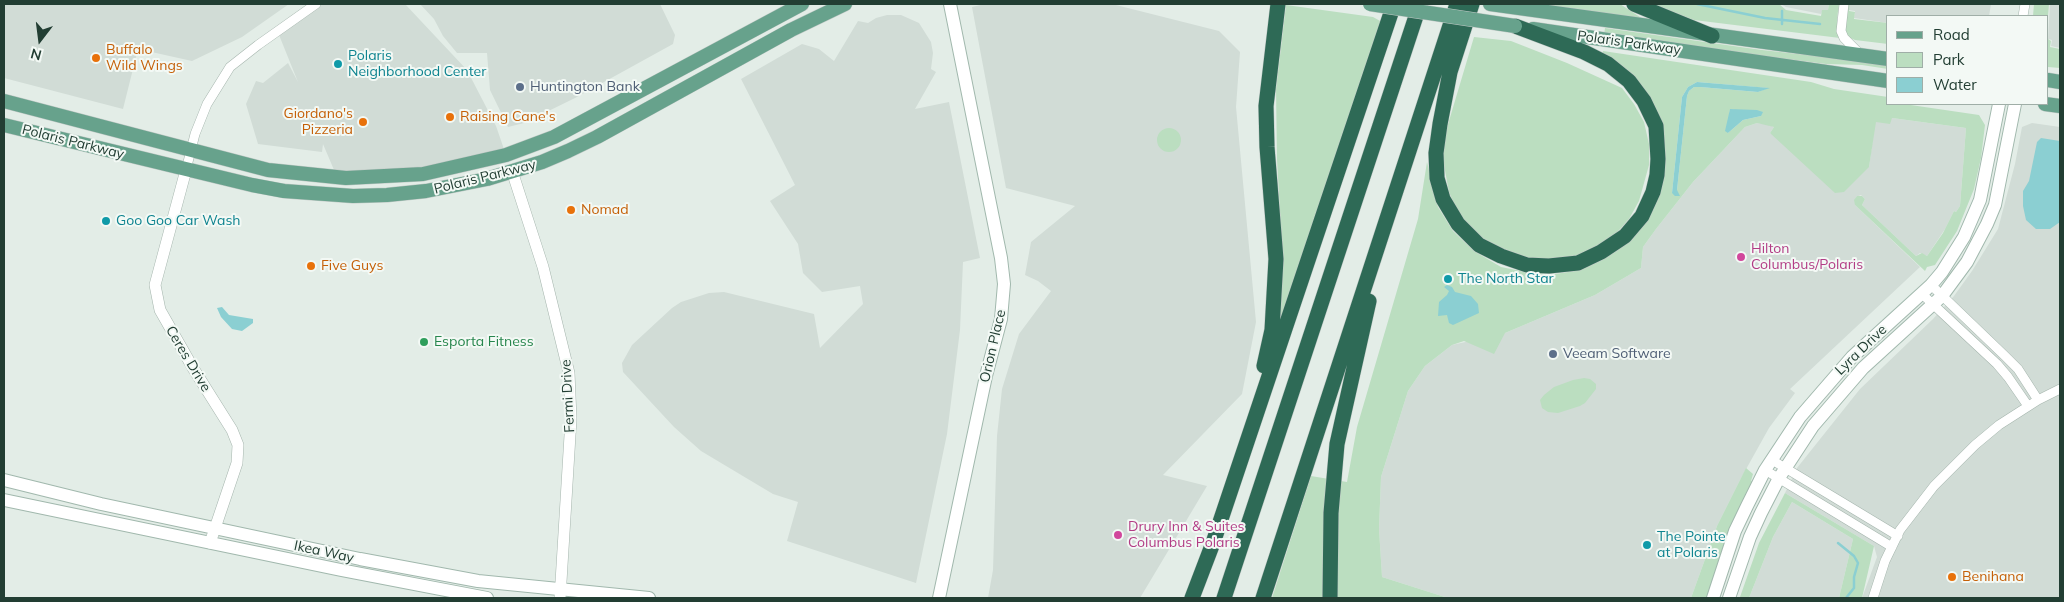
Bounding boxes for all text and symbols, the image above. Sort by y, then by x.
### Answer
north arrow [15,15,65,65]
legend [1886,15,2049,105]
text: Road [1933,25,1970,44]
street label: Polaris Parkway [1576,27,1682,59]
place label: Buffalo Wild Wings [106,42,183,74]
text: N [29,44,44,65]
place label: Polaris Neighborhood Center [348,48,486,80]
text: Park [1933,50,1965,69]
marker: Buffalo Wild Wings [90,52,102,64]
marker: Polaris Neighborhood Center [332,58,344,70]
text: Water [1933,75,1977,94]
place label: Huntington Bank [530,79,640,95]
marker: Huntington Bank [514,81,526,93]
place label: Giordano's Pizzeria [283,106,353,138]
place label: Raising Cane's [460,109,556,125]
marker: Raising Cane's [444,111,456,123]
marker: Giordano's Pizzeria [357,116,369,128]
street label: Polaris Parkway [20,121,126,163]
street label: Polaris Parkway [432,156,538,198]
place label: Nomad [581,202,629,218]
marker: Nomad [565,204,577,216]
place label: Goo Goo Car Wash [116,213,241,229]
marker: Goo Goo Car Wash [100,215,112,227]
place label: Hilton Columbus/Polaris [1751,241,1863,274]
marker: Hilton Columbus/Polaris [1735,251,1747,263]
place label: Five Guys [321,258,383,274]
marker: Five Guys [305,260,317,272]
place label: The North Star [1458,271,1554,287]
marker: The North Star [1442,273,1454,285]
street label: Orion Place [976,308,1010,384]
street label: Lyra Drive [1832,321,1890,379]
street label: Ceres Drive [162,323,214,395]
place label: Esporta Fitness [434,334,534,350]
marker: Esporta Fitness [418,336,430,348]
place label: Veeam Software [1563,346,1671,362]
marker: Veeam Software [1547,348,1559,360]
street label: Fermi Drive [558,359,578,433]
place label: Drury Inn & Suites Columbus Polaris [1128,519,1244,552]
marker: Drury Inn & Suites Columbus Polaris [1112,529,1124,541]
place label: The Pointe at Polaris [1657,529,1726,562]
street label: Ikea Way [292,537,356,567]
marker: The Pointe at Polaris [1641,539,1653,551]
place label: Benihana [1962,569,2024,585]
marker: Benihana [1946,571,1958,583]

